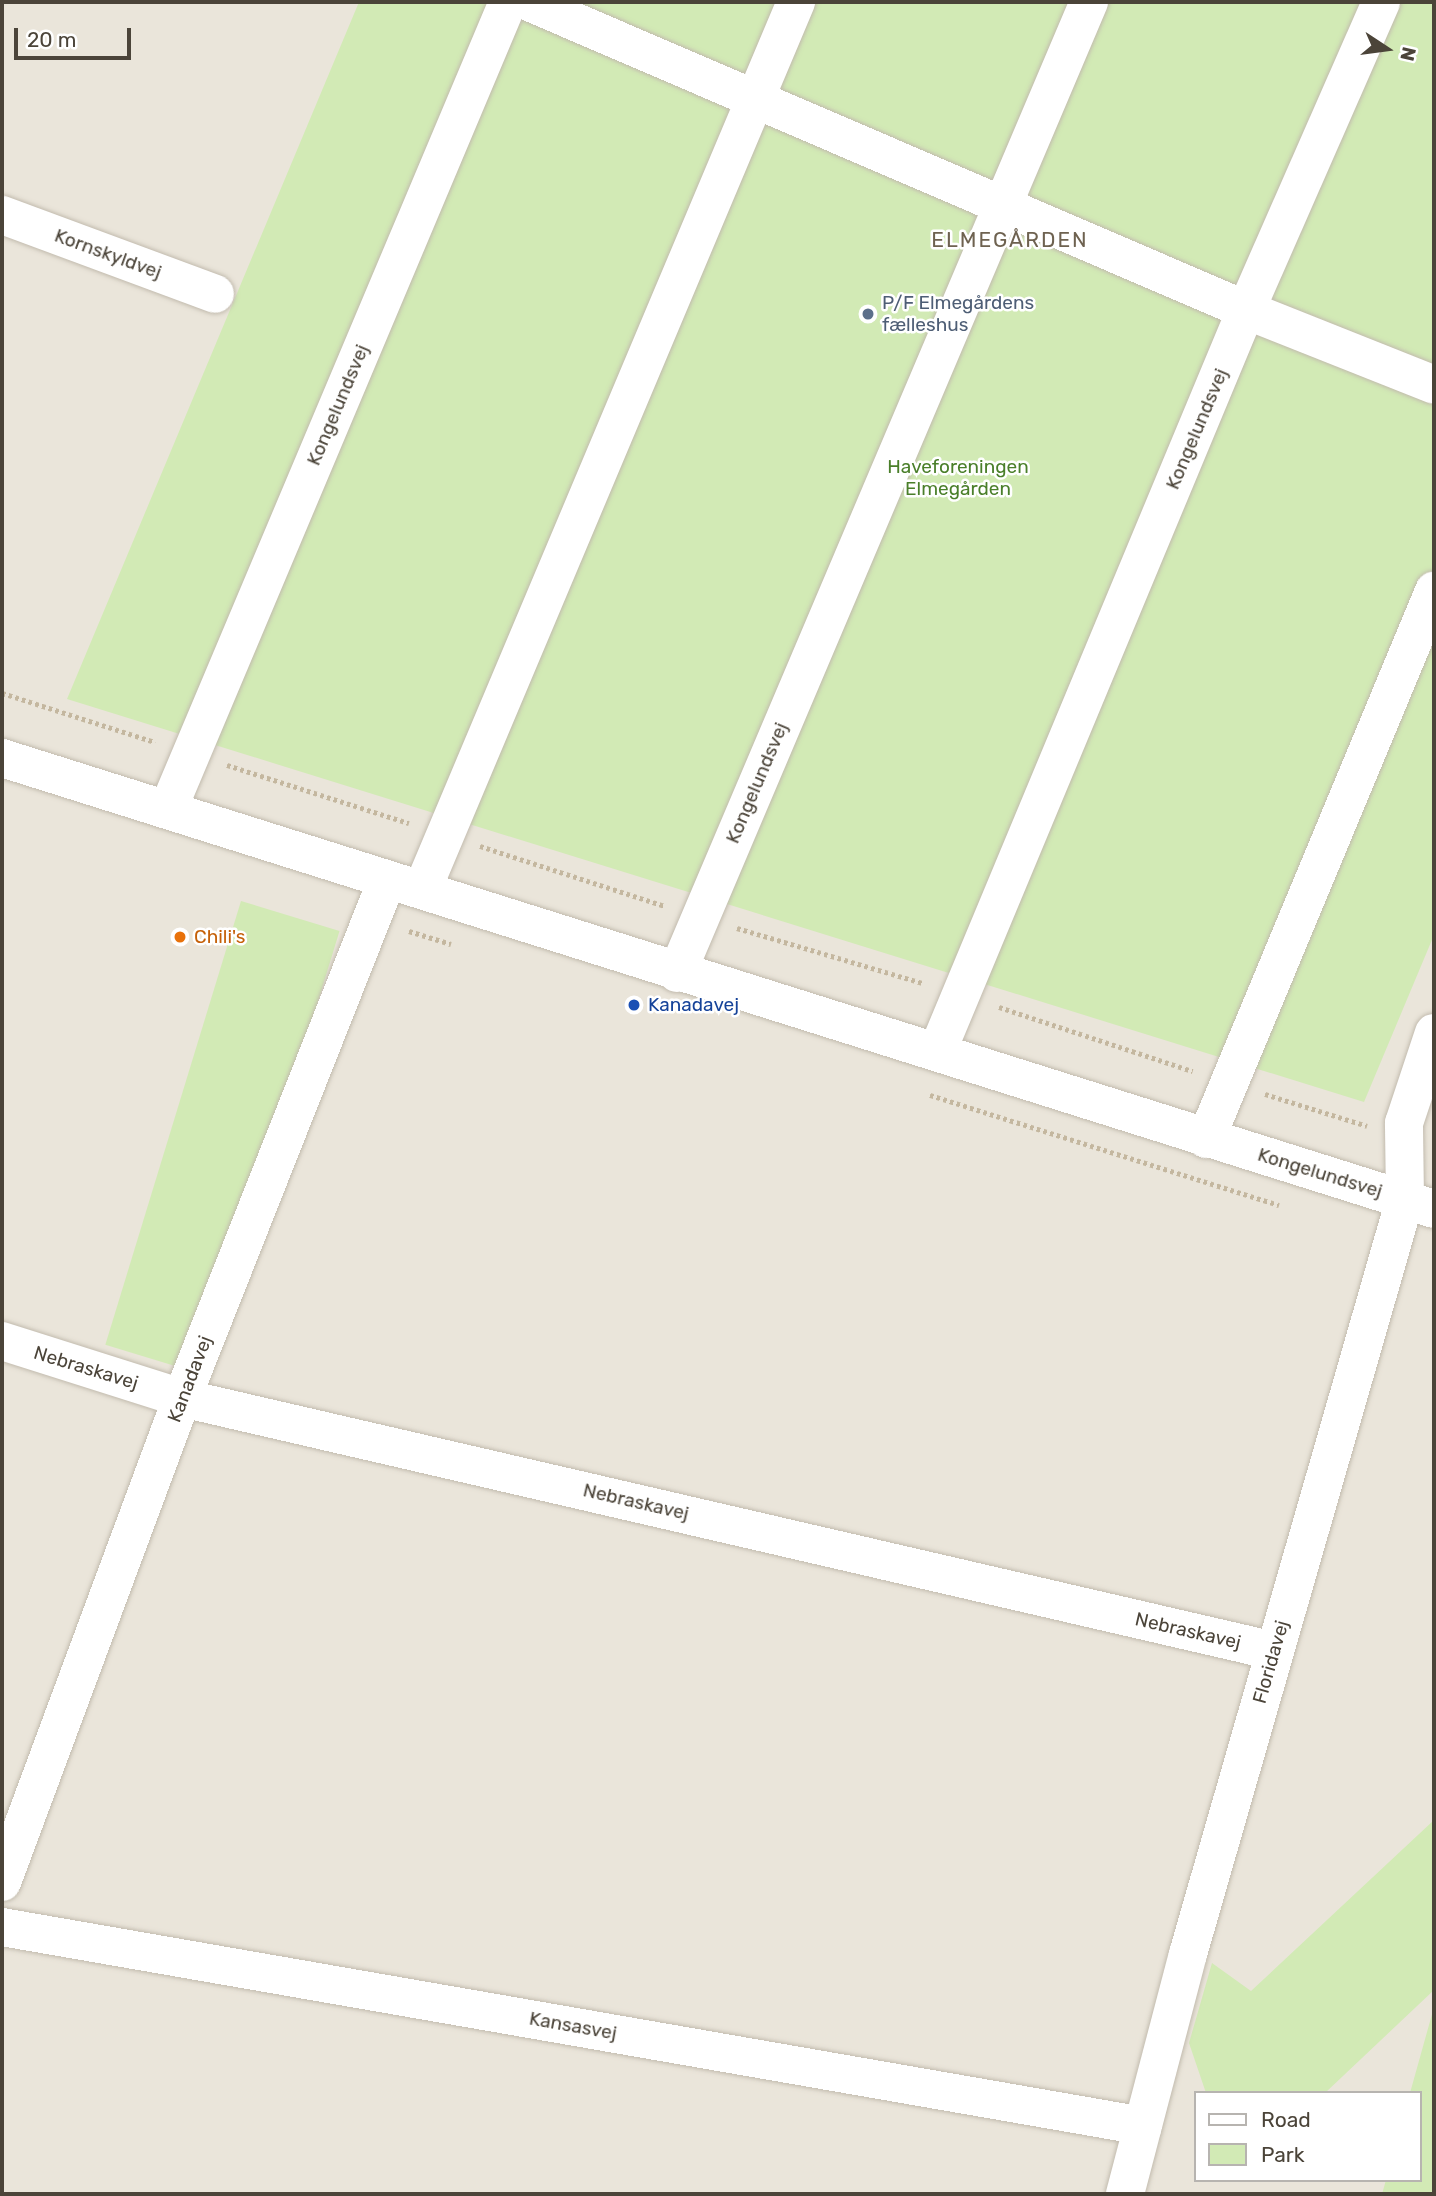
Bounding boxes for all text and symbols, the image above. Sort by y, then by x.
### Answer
scale bar [18,14,135,58]
north arrow [1352,14,1422,84]
text: 20 m [27,27,76,52]
text: N [1395,45,1421,63]
street label: Kornskyldvej [51,224,165,284]
district label: ELMEGÅRDEN [933,227,1087,253]
place label: P/F Elmegårdens fælleshus [882,292,1034,336]
marker: P/F Elmegårdens fælleshus [860,306,876,322]
street label: Kongelundsvej [302,341,374,469]
street label: Kongelundsvej [1161,365,1233,493]
park label: Haveforeningen Elmegården [887,456,1029,500]
street label: Kongelundsvej [721,719,793,847]
place label: Chili's [194,926,245,948]
marker: Chili's [172,929,188,945]
place label: Kanadavej [648,994,739,1016]
marker: Kanadavej [626,997,642,1013]
street label: Kongelundsvej [1255,1143,1385,1203]
street label: Kanadavej [163,1332,217,1426]
street label: Nebraskavej [31,1341,141,1395]
street label: Nebraskavej [581,1479,691,1525]
street label: Nebraskavej [1133,1608,1243,1654]
street label: Floridavej [1248,1618,1294,1706]
street label: Kansasvej [527,2007,619,2045]
legend [1194,2091,1422,2182]
text: Road [1261,2107,1311,2132]
text: Park [1261,2142,1305,2167]

